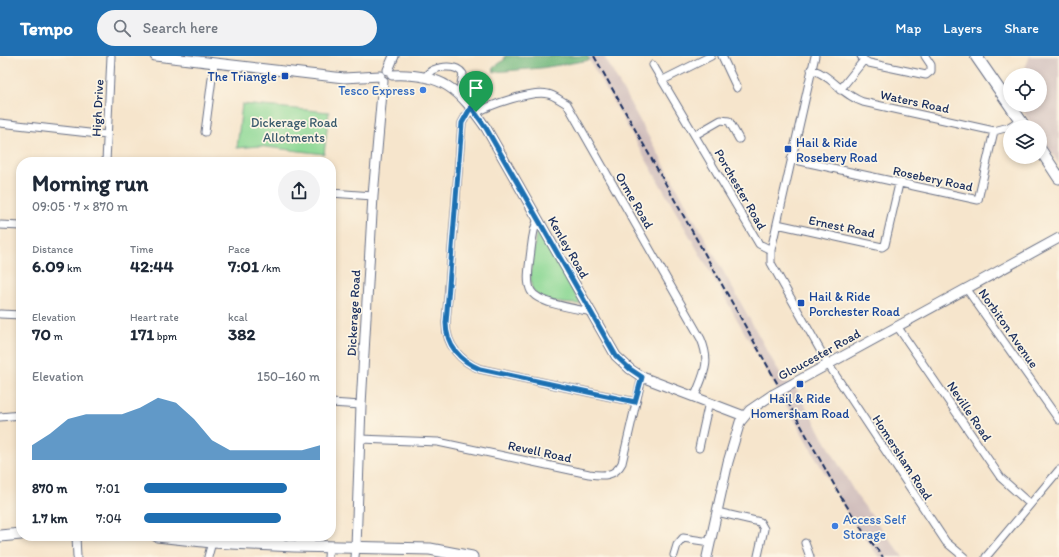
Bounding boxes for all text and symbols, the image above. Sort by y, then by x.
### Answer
search box [97,10,377,46]
text: Tempo [20,17,73,40]
icon: search [111,17,133,39]
text: Search here [143,19,218,37]
text: Map [896,20,921,37]
text: Layers [943,20,982,37]
text: Share [1004,20,1039,37]
map controls [1003,68,1047,164]
button: locate [1003,68,1047,112]
place label: The Triangle [207,69,277,84]
marker: The Triangle [280,71,290,81]
pin [459,71,493,112]
icon: arrive [465,77,487,99]
street label: High Drive [89,79,106,137]
place label: Tesco Express [338,83,415,98]
marker: Tesco Express [418,85,428,95]
street label: Waters Road [879,87,951,116]
park label: Dickerage Road Allotments [251,115,337,145]
button: layers [1003,120,1047,164]
place label: Hail & Ride Rosebery Road [796,135,877,165]
marker: Hail & Ride Rosebery Road [783,144,793,154]
street label: Porchester Road [711,146,770,232]
street label: Rosebery Road [892,163,974,194]
street label: Orme Road [612,169,657,231]
text: Morning run [32,170,148,197]
button: share [278,170,320,212]
text: 09:05 · 7 × 870 m [32,199,128,214]
street label: Ernest Road [807,212,876,241]
street label: Kenley Road [545,214,592,281]
text: Distance [32,243,73,256]
text: Time [130,243,153,256]
text: Pace [228,243,250,256]
text: 6.09 [32,256,65,276]
text: 42:44 [130,256,174,276]
text: 7:01 [228,256,259,276]
text: km [65,262,82,275]
text: /km [259,262,281,275]
street label: Dickerage Road [344,269,363,357]
street label: Norbiton Avenue [976,286,1042,371]
place label: Hail & Ride Porchester Road [809,289,900,319]
marker: Hail & Ride Porchester Road [796,298,806,308]
text: Elevation [32,311,76,324]
text: Heart rate [130,311,179,324]
text: kcal [228,311,248,324]
text: 70 [32,324,51,344]
text: 171 [130,324,154,344]
text: 382 [228,324,256,344]
street label: Gloucester Road [776,326,863,383]
text: m [51,330,63,343]
text: bpm [154,330,177,343]
text: Elevation [32,369,84,384]
text: 150–160 m [257,369,320,384]
marker: Hail & Ride Homersham Road [795,379,805,389]
street label: Neville Road [944,379,995,444]
place label: Hail & Ride Homersham Road [751,391,849,421]
street label: Homersham Road [869,412,936,503]
street label: Revell Road [507,437,573,466]
text: 870 m [32,481,67,496]
text: 7:01 [96,481,120,496]
text: 1.7 km [32,511,68,526]
text: 7:04 [96,511,121,526]
place label: Access Self Storage [843,512,906,542]
marker: Access Self Storage [830,521,840,531]

